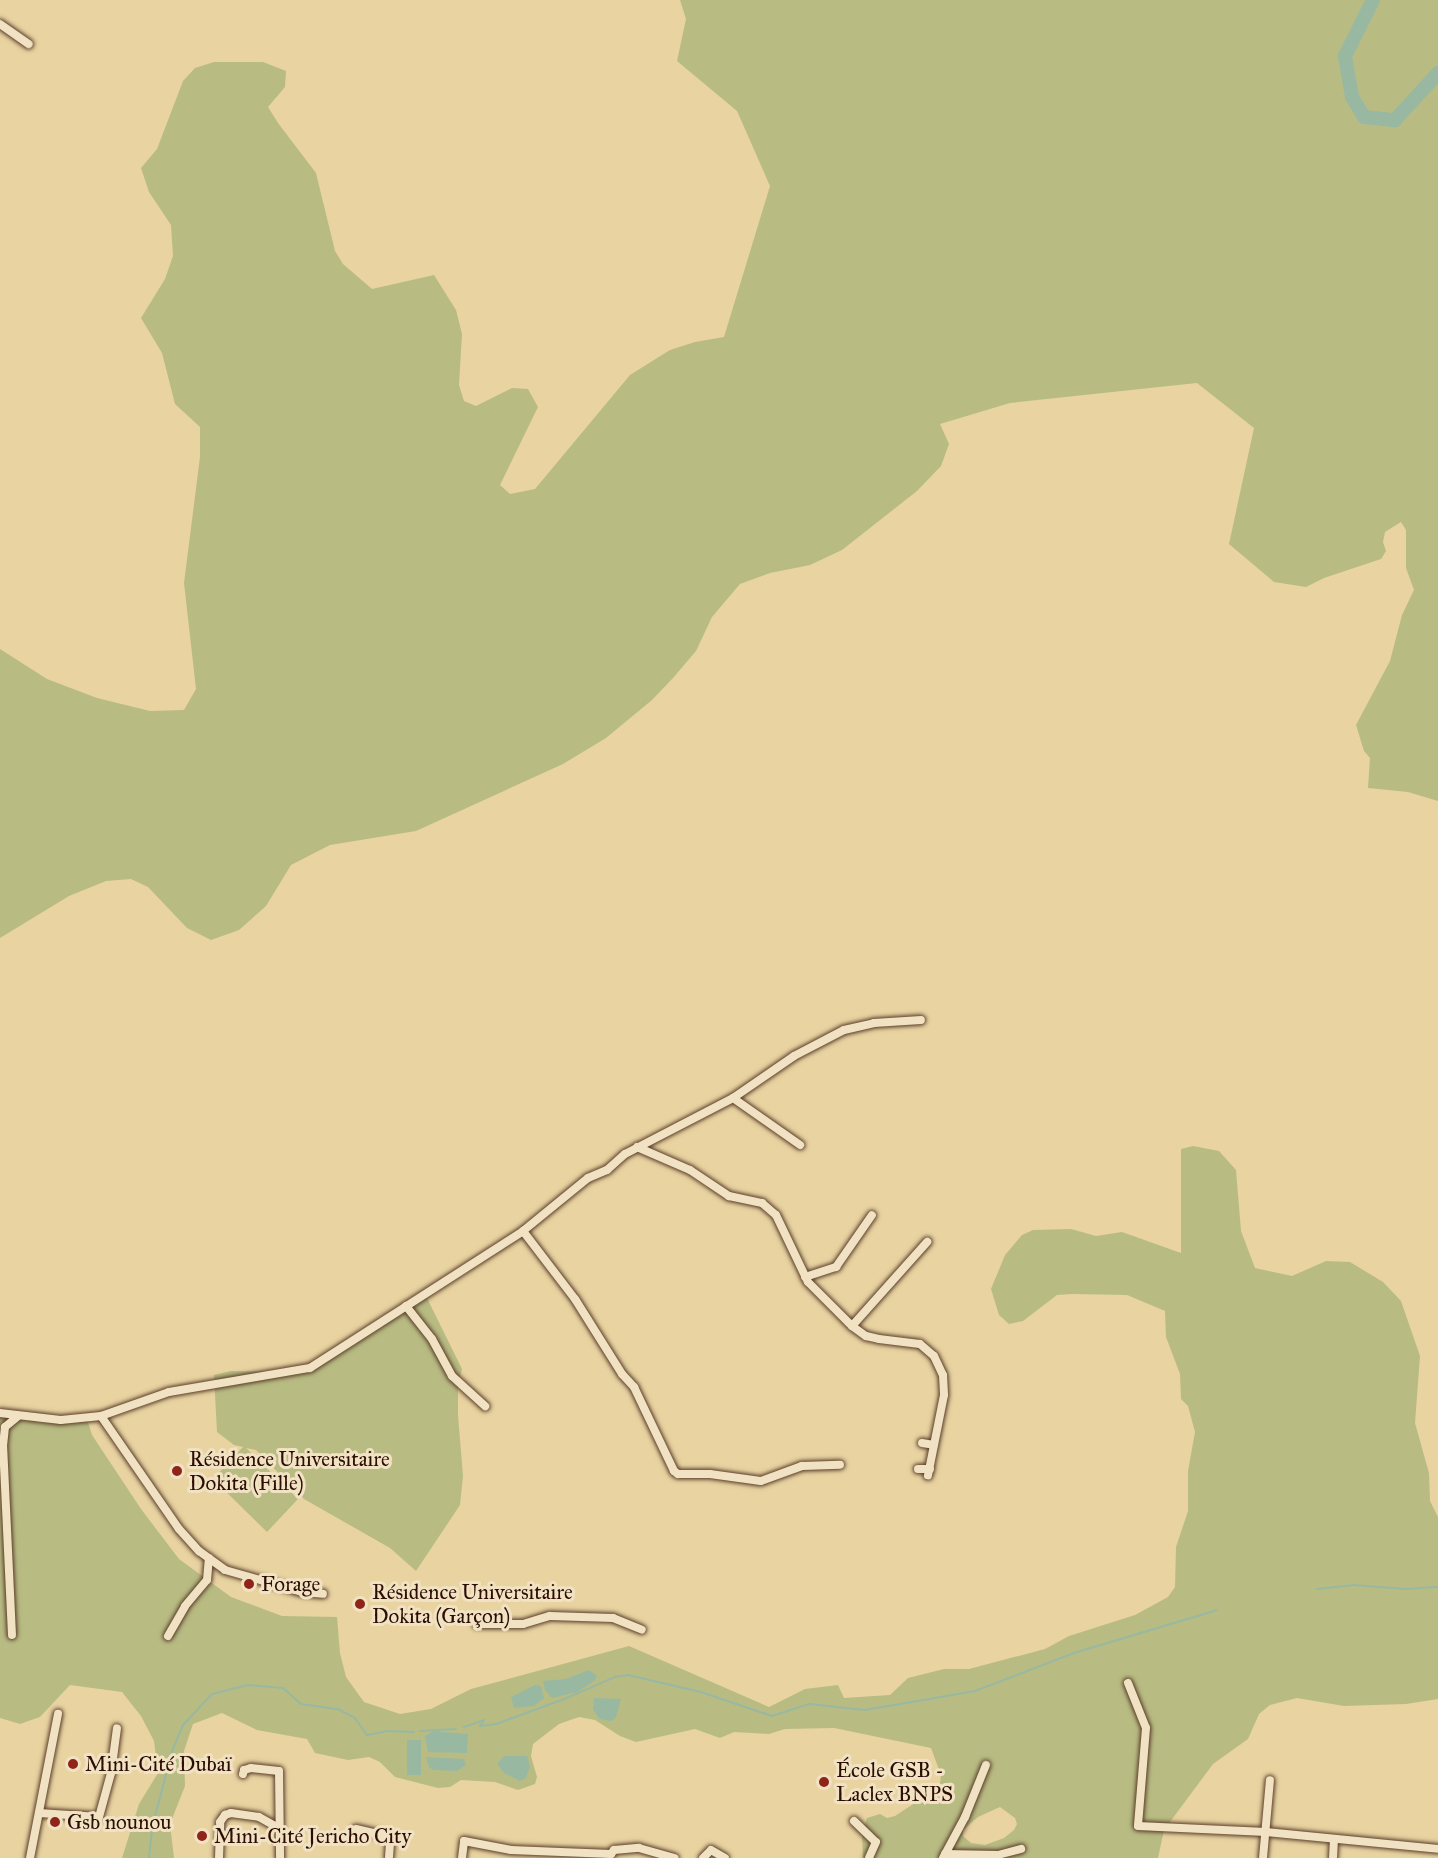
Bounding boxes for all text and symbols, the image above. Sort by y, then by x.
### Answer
place label: Résidence Universitaire Dokita (Fille) [189,1446,390,1496]
marker: Résidence Universitaire Dokita (Fille) [170,1464,184,1478]
place label: Forage [261,1571,320,1597]
marker: Forage [242,1577,256,1591]
place label: Résidence Universitaire Dokita (Garçon) [372,1579,573,1629]
marker: Résidence Universitaire Dokita (Garçon) [353,1597,367,1611]
place label: Mini-Cité Dubaï [85,1751,231,1777]
marker: Mini-Cité Dubaï [66,1757,80,1771]
place label: École GSB - Laclex BNPS [836,1757,953,1807]
marker: École GSB - Laclex BNPS [817,1775,831,1789]
place label: Gsb nounou [67,1809,171,1835]
marker: Gsb nounou [48,1815,62,1829]
place label: Mini-Cité Jericho City [214,1823,411,1849]
marker: Mini-Cité Jericho City [195,1829,209,1843]

